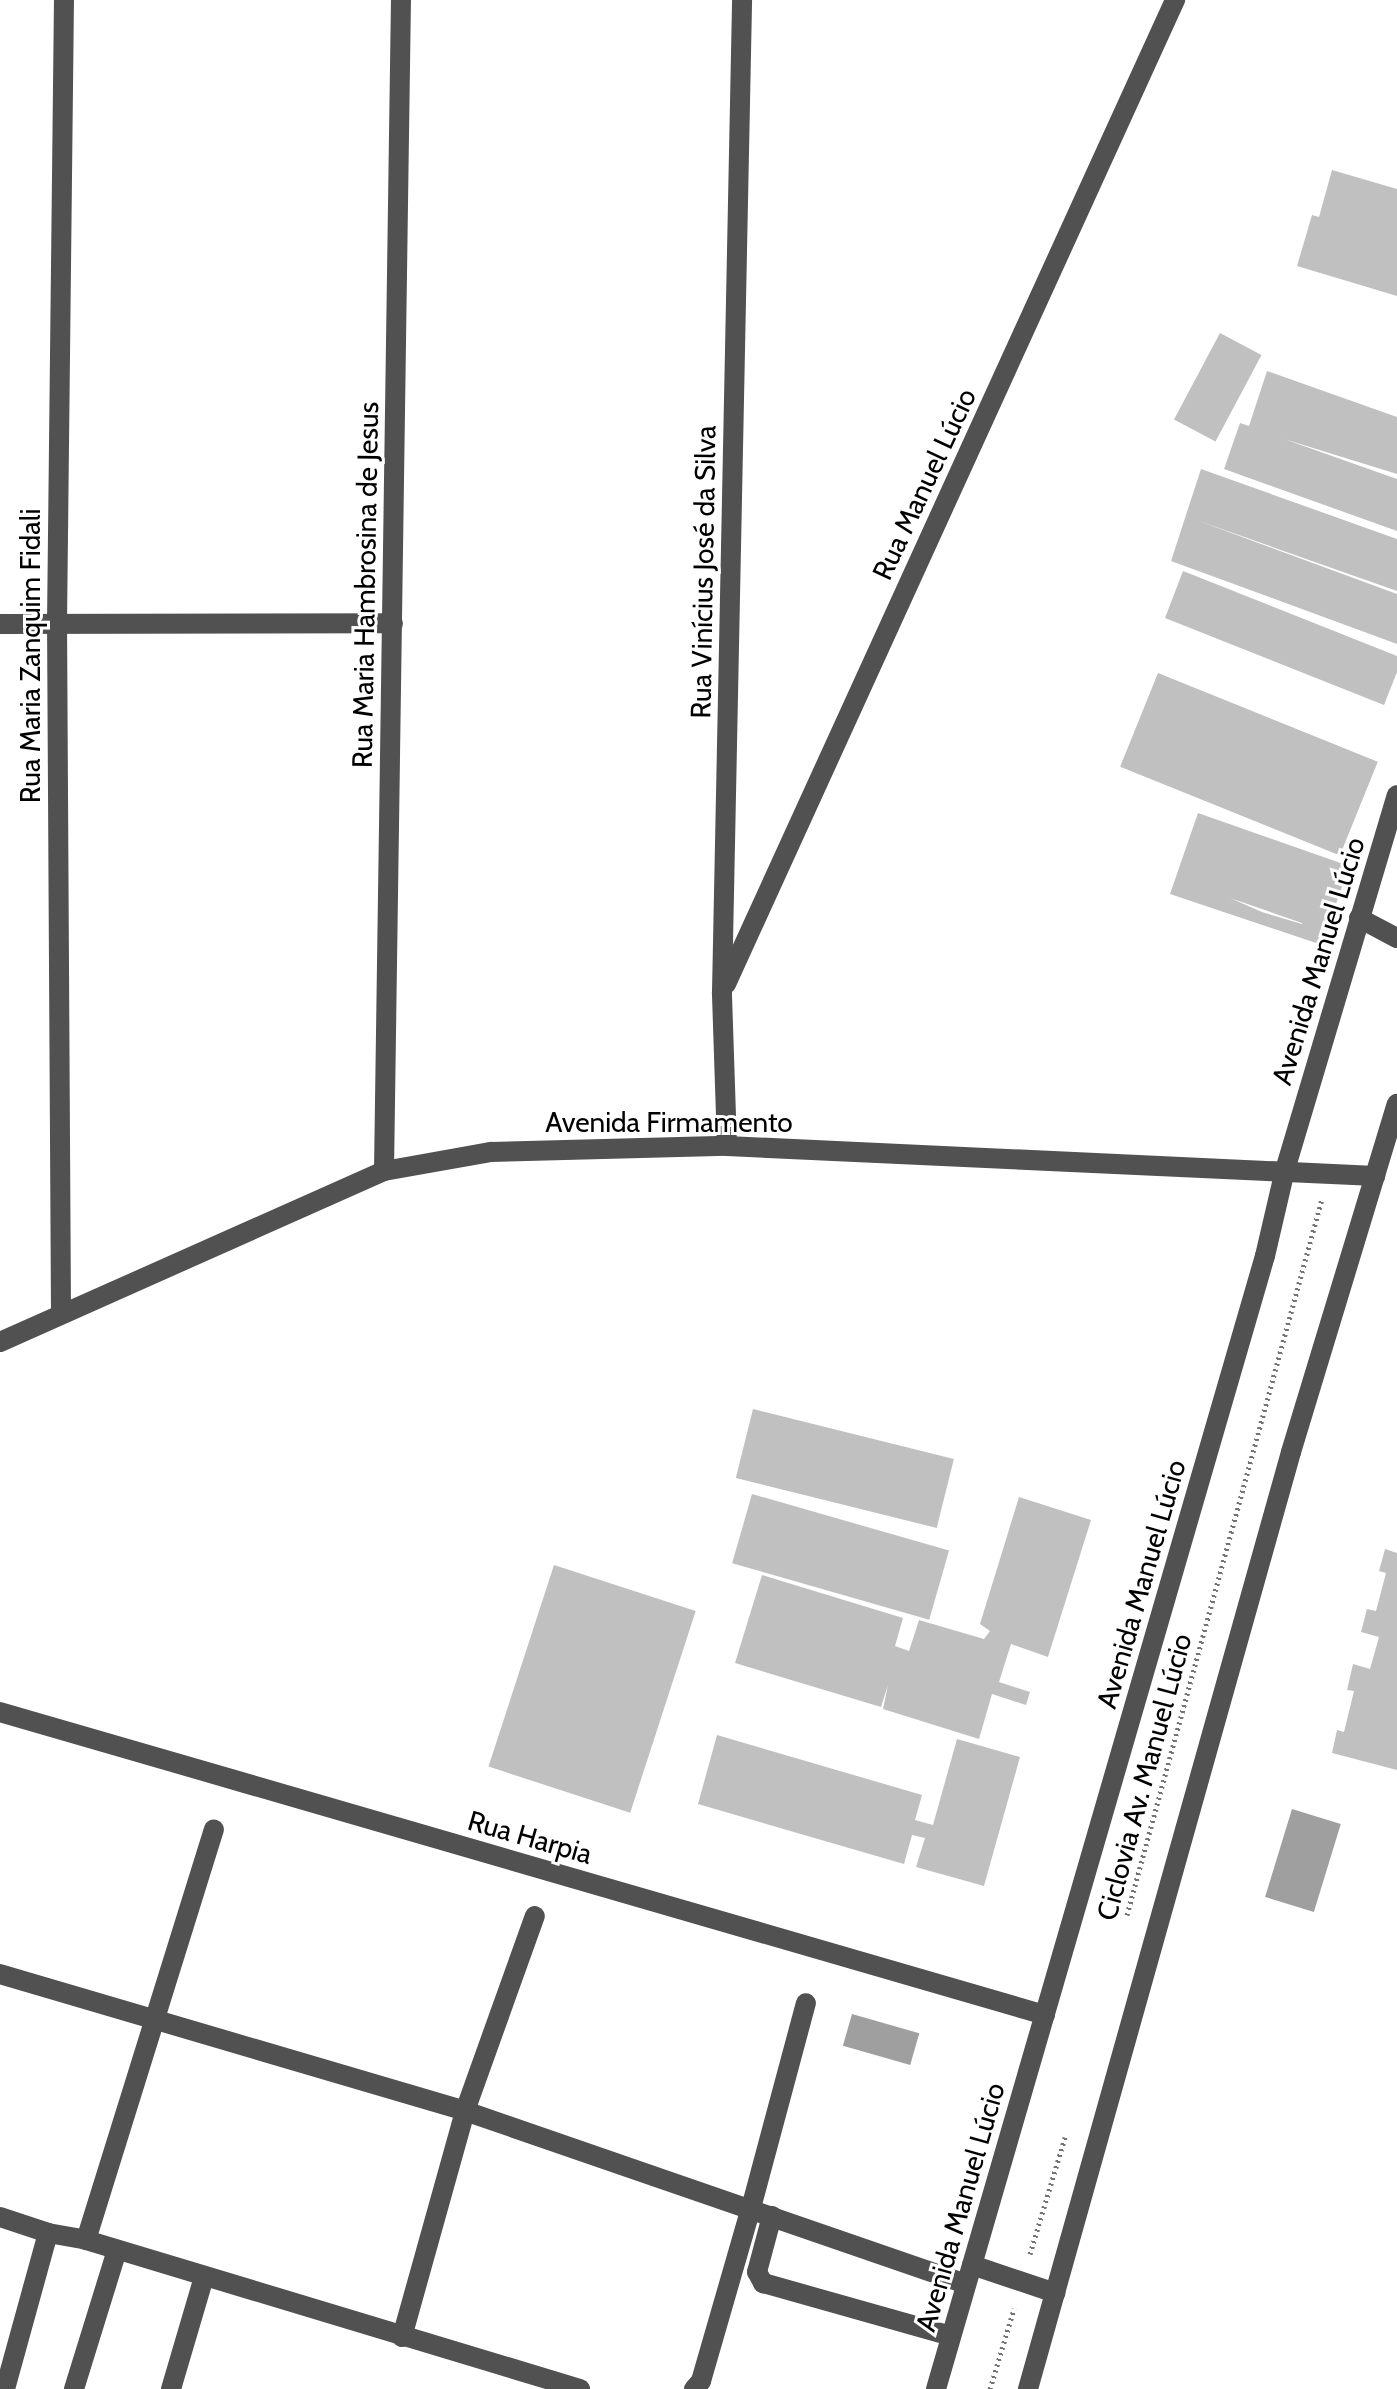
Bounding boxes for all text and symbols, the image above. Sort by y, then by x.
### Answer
street label: Rua Manuel Lúcio [865,383,983,585]
street label: Rua Maria Hambrosina de Jesus [345,402,385,768]
street label: Rua Vinícius José da Silva [684,425,722,719]
street label: Rua Maria Zanquim Fidali [13,509,47,803]
street label: Avenida Manuel Lúcio [1264,833,1372,1089]
street label: Avenida Firmamento [545,1105,793,1139]
street label: Avenida Manuel Lúcio [1089,1456,1193,1712]
street label: Ciclovia Av. Manuel Lúcio [1090,1630,1198,1924]
street label: Rua Harpia [464,1803,596,1871]
street label: Avenida Manuel Lúcio [908,2079,1012,2335]

